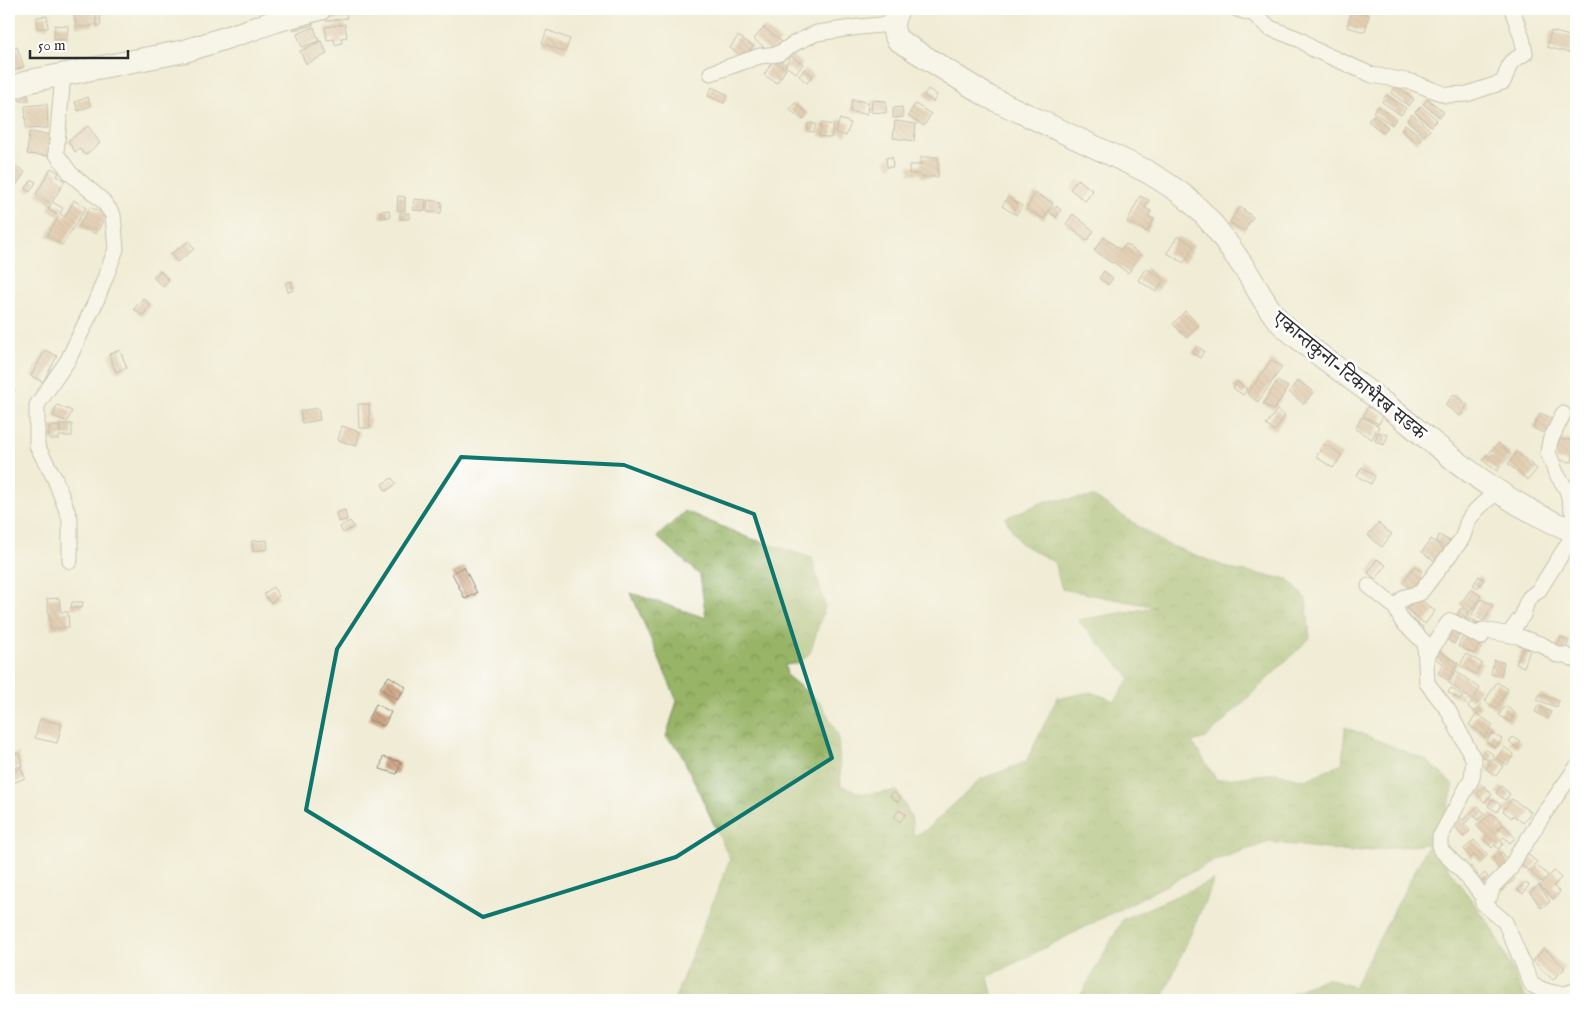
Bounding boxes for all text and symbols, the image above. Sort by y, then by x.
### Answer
scale bar [30,28,128,60]
text: 50 m [38,36,66,55]
street label: एकान्तकुना-टिकाभैरब सडक [1266,305,1433,447]

